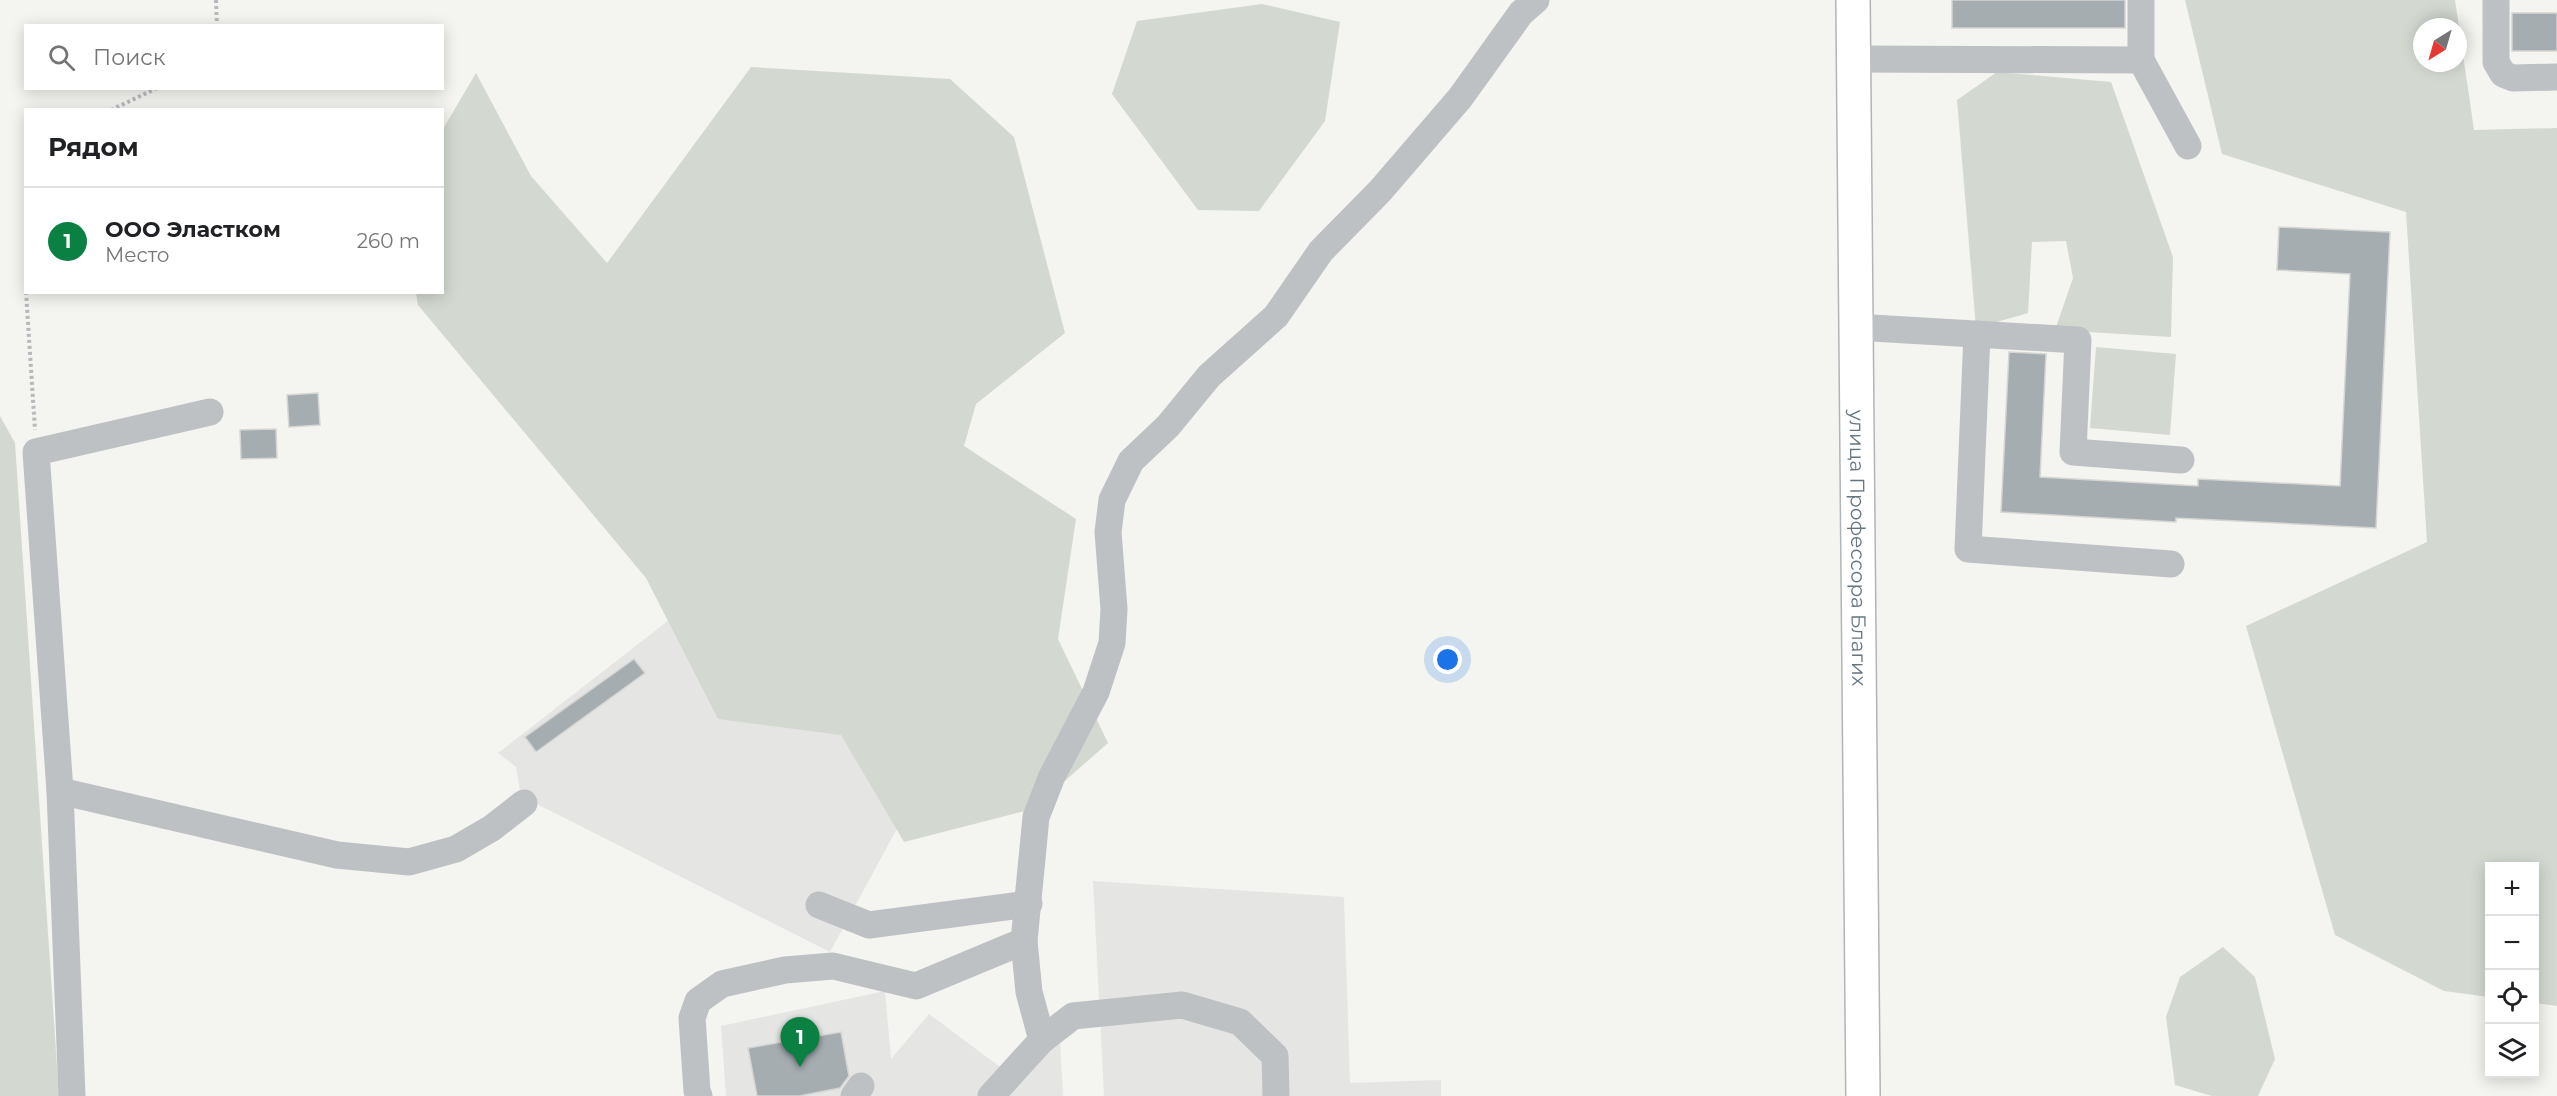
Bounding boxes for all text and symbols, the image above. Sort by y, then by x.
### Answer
north arrow [2413,18,2467,72]
search box [24,24,444,90]
icon: search [45,41,78,74]
text: Поиск [93,44,165,71]
text: Рядом [48,131,139,163]
text: ООО Эластком [105,216,281,243]
text: 1 [64,229,71,253]
text: 260 m [357,229,420,253]
text: Место [105,243,169,267]
street label: улица Профессора Благих [1845,409,1871,687]
your location [1433,645,1462,674]
map controls [2485,862,2539,1078]
button: + [2485,862,2539,916]
button: − [2485,916,2539,970]
button: locate [2485,970,2539,1024]
pin: 1 [780,1018,820,1067]
button: layers [2485,1024,2539,1078]

